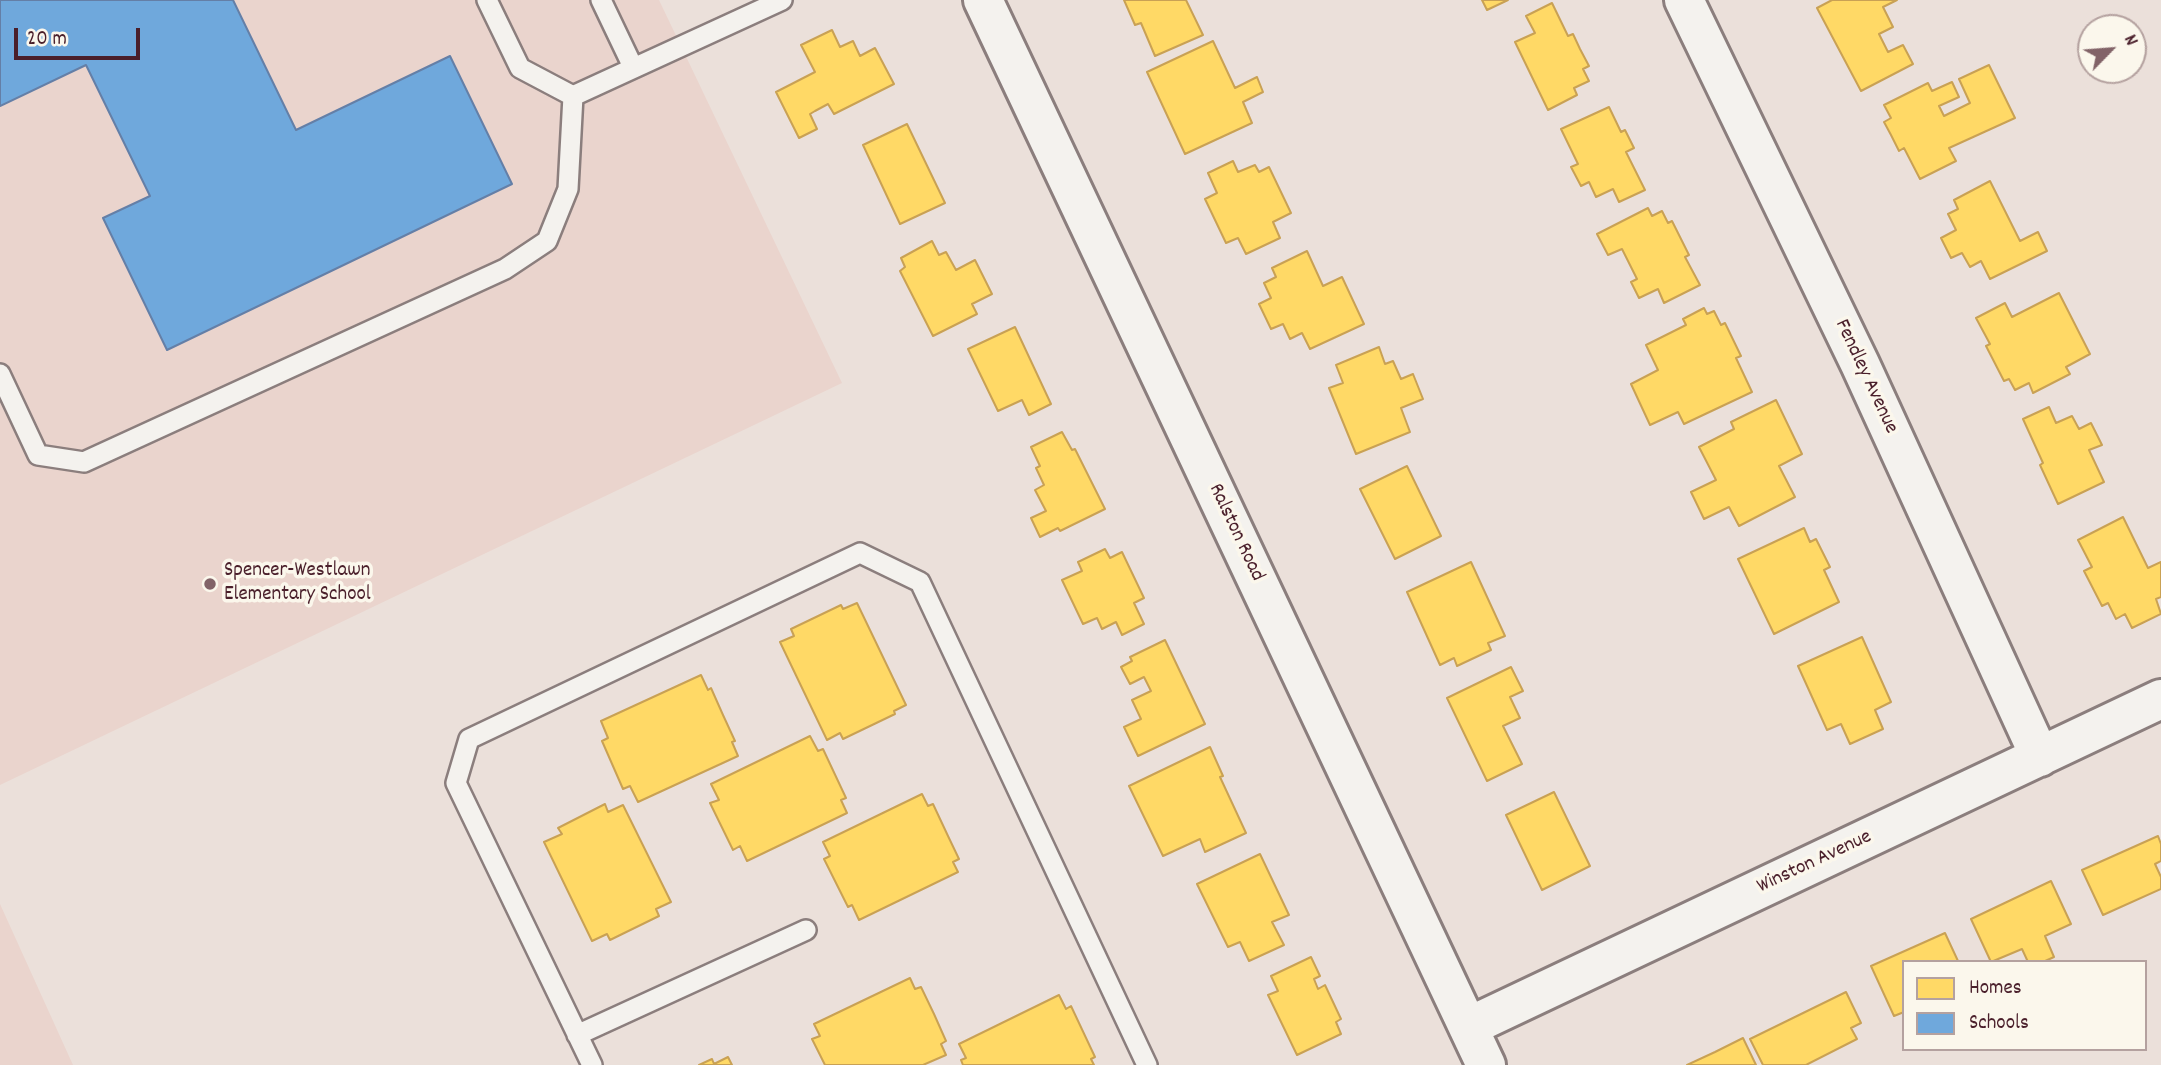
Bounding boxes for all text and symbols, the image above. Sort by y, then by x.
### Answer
scale bar [18,14,144,58]
north arrow [2077,14,2147,84]
text: 20 m [27,25,67,55]
text: N [2115,31,2144,51]
street label: Fendley Avenue [1828,316,1902,438]
street label: Ralston Road [1201,480,1269,586]
place label: Spencer-Westlawn Elementary School [224,559,371,609]
marker: Spencer-Westlawn Elementary School [202,576,218,592]
street label: Winston Avenue [1754,825,1876,901]
legend [1902,960,2147,1051]
text: Homes [1969,974,2022,1004]
text: Schools [1969,1009,2029,1039]

